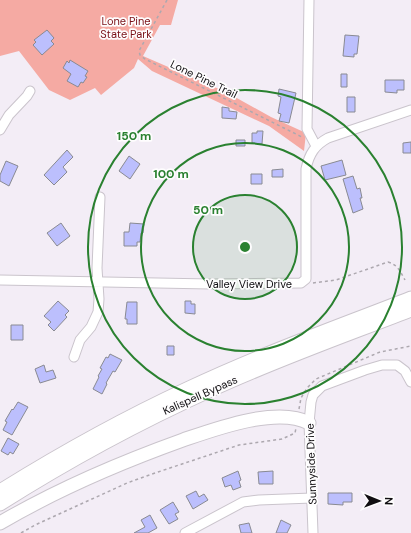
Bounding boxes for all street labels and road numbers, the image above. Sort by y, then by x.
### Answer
street label: Lone Pine Trail [168,57,240,101]
street label: Valley View Drive [206,277,292,291]
street label: Kalispell Bypass [160,372,240,418]
street label: Sunnyside Drive [303,423,319,505]

